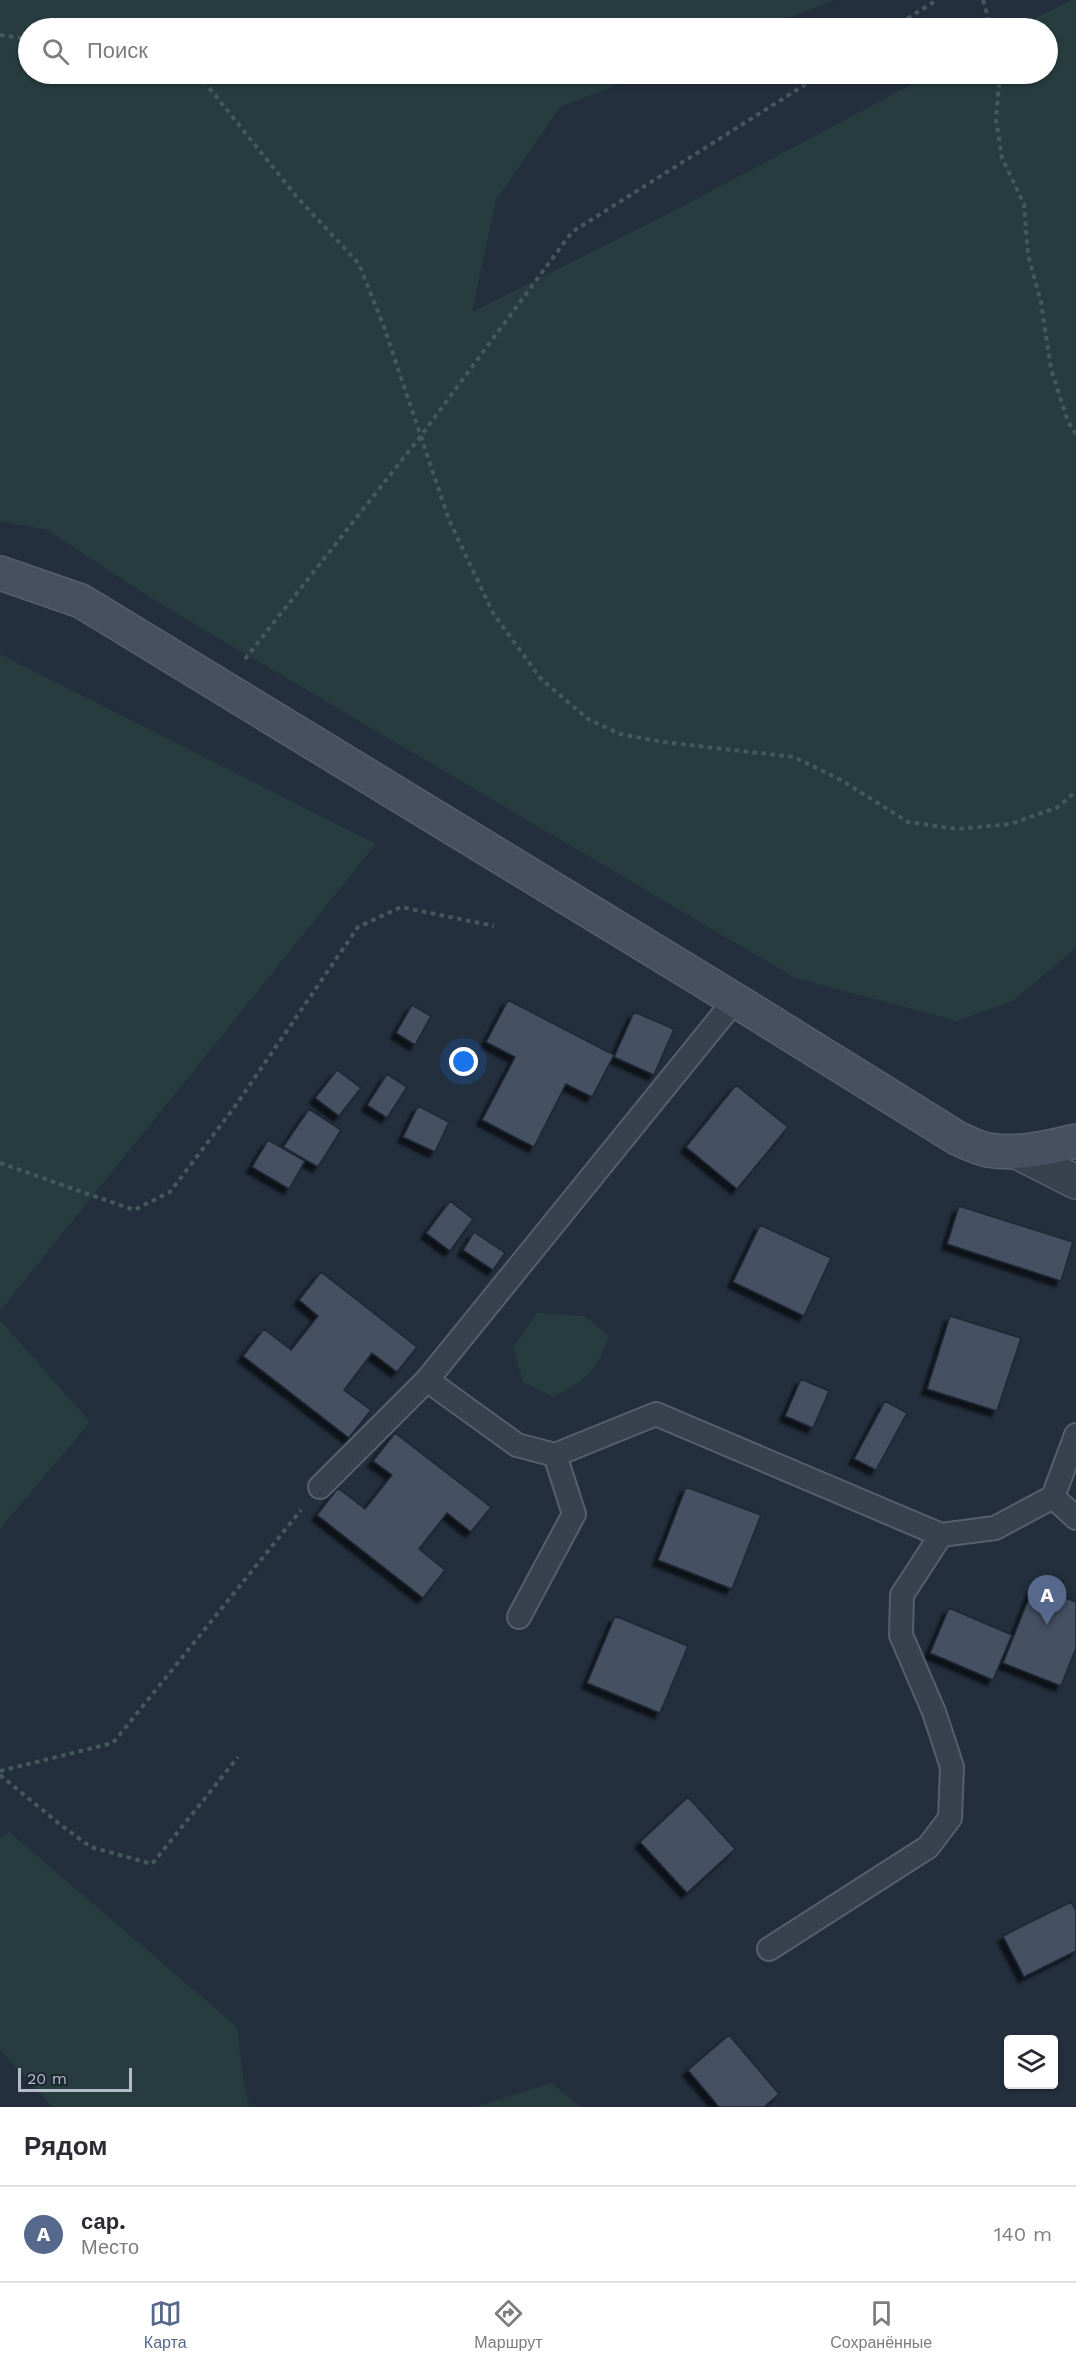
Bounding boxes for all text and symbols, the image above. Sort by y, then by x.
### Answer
search box [18,18,1058,84]
icon: search [39,35,72,68]
text: Поиск [87,38,148,63]
your location [449,1047,478,1076]
pin: A [1028,1576,1066,1625]
map controls [1004,2035,1058,2089]
button: layers [1004,2035,1058,2089]
scale bar [18,2065,132,2092]
text: 20 m [27,2069,67,2088]
text: Рядом [24,2131,107,2161]
text: сар. [81,2209,126,2234]
text: A [37,2222,50,2246]
text: 140 m [994,2222,1052,2246]
text: Место [81,2235,139,2259]
tab: Карта [144,2297,187,2352]
tab: Маршрут [474,2297,543,2352]
tab: Сохранённые [830,2297,932,2352]

